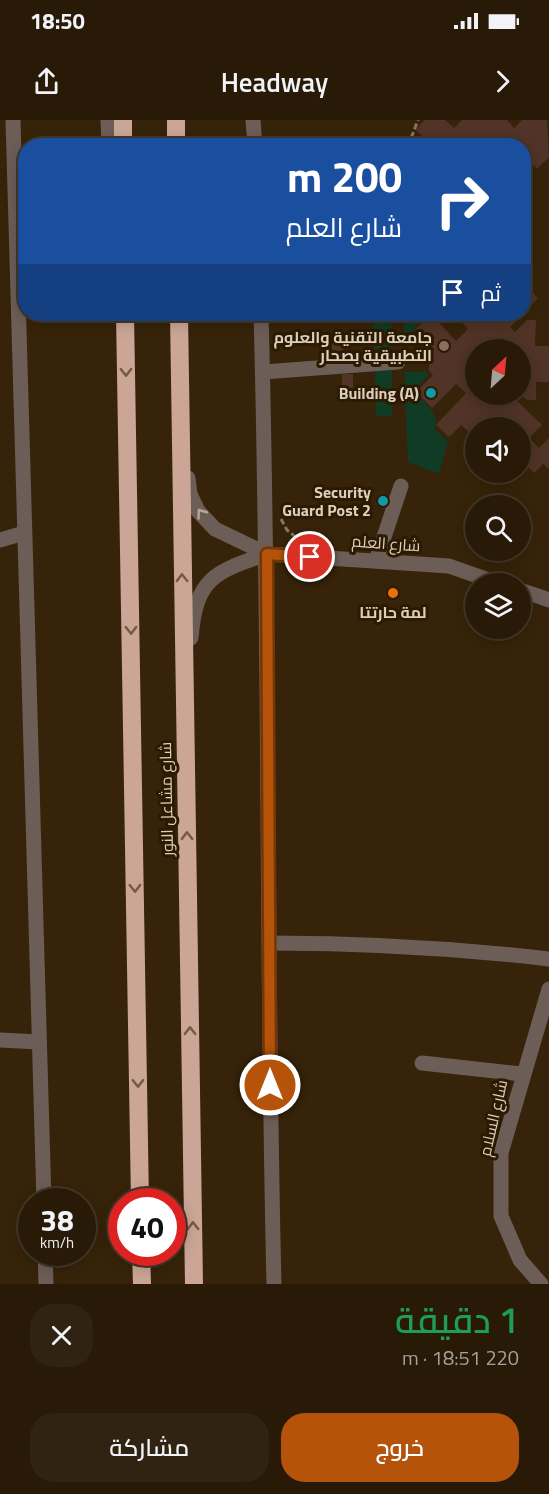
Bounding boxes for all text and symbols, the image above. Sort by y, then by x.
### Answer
text: 18:50 [30,4,85,38]
text: Headway [221,61,328,102]
icon: share [30,65,63,98]
icon: forward [486,65,519,98]
text: 200 m [287,144,402,208]
icon: right [423,162,501,240]
text: شارع العلم [286,206,402,247]
icon: arrive [436,276,469,309]
text: ثم [481,276,501,310]
place label: جامعة التقنية والعلوم التطبيقية بصحار [273,325,432,367]
marker: جامعة التقنية والعلوم التطبيقية بصحار [437,339,451,353]
north arrow [465,339,531,405]
map controls [465,339,531,639]
one-way arrow [120,367,132,376]
place label: Building (A) [339,381,419,405]
marker: Building (A) [424,386,438,400]
button: sound [465,417,531,483]
place label: Security Guard Post 2 [282,480,371,522]
marker: Security Guard Post 2 [376,494,390,508]
button: search [465,495,531,561]
one-way arrow [197,508,208,519]
street label: شارع العلم [351,529,421,557]
pin [284,531,335,582]
icon: arrive [293,540,326,573]
one-way arrow [176,573,188,582]
button: layers [465,573,531,639]
marker: لمة حارتتا [386,586,400,600]
place label: لمة حارتتا [359,600,427,624]
one-way arrow [124,625,137,634]
street label: شارع مشاعل النور [153,742,179,857]
one-way arrow [180,831,193,840]
one-way arrow [129,883,141,892]
one-way arrow [184,1026,196,1035]
position arrow [238,1053,302,1117]
street label: شارع السلام [473,1077,513,1159]
one-way arrow [132,1078,144,1087]
speed limit sign: 40 [108,1188,186,1266]
text: 38 [40,1197,74,1243]
one-way arrow [187,1221,199,1230]
text: km/h [40,1231,74,1254]
text: 1 دقيقة [395,1292,519,1347]
button: close [30,1304,93,1367]
text: 220 m · 18:51 [402,1342,519,1373]
button: مشاركة [30,1413,269,1482]
button: خروج [281,1413,519,1482]

